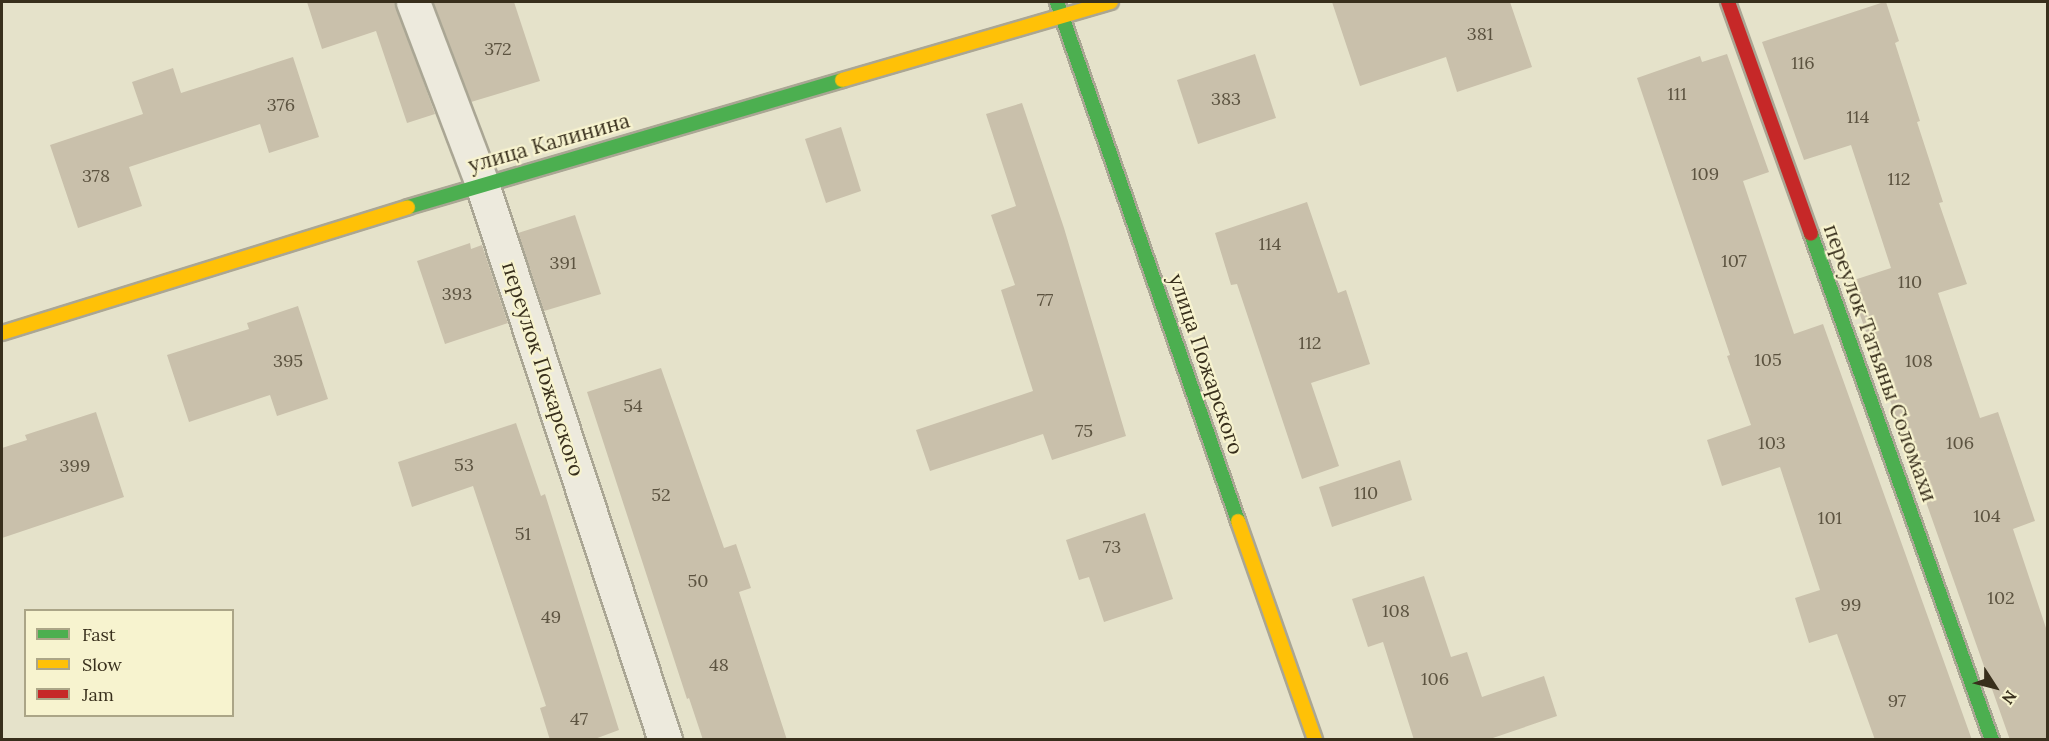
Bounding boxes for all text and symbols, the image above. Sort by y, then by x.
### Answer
house number: 381 [1467,23,1493,45]
house number: 372 [484,38,512,60]
house number: 116 [1791,52,1815,74]
house number: 111 [1667,83,1687,105]
house number: 383 [1211,88,1241,110]
house number: 376 [267,94,295,116]
house number: 114 [1847,106,1869,128]
street label: улица Калинина [465,108,633,178]
house number: 109 [1691,163,1719,185]
house number: 378 [82,165,110,187]
house number: 112 [1888,168,1910,190]
street label: переулок Татьяны Соломахи [1818,221,1942,505]
house number: 114 [1259,233,1281,255]
house number: 107 [1721,250,1747,272]
house number: 391 [550,252,576,274]
street label: переулок Пожарского [496,258,590,480]
street label: улица Пожарского [1163,270,1249,458]
house number: 110 [1898,271,1922,293]
house number: 393 [442,283,472,305]
house number: 77 [1037,289,1053,311]
house number: 112 [1299,332,1321,354]
house number: 105 [1754,349,1782,371]
house number: 395 [273,350,303,372]
house number: 108 [1905,350,1933,372]
house number: 54 [623,395,643,417]
house number: 75 [1075,420,1093,442]
house number: 103 [1758,432,1786,454]
house number: 106 [1946,432,1974,454]
house number: 53 [454,454,474,476]
house number: 399 [60,455,90,477]
house number: 110 [1354,482,1378,504]
house number: 52 [651,484,671,506]
house number: 104 [1973,505,2001,527]
house number: 101 [1818,507,1842,529]
house number: 51 [515,523,531,545]
house number: 73 [1103,536,1121,558]
house number: 50 [688,570,708,592]
house number: 102 [1987,587,2015,609]
house number: 99 [1841,594,1861,616]
house number: 108 [1382,600,1410,622]
house number: 49 [541,606,561,628]
legend [24,609,234,717]
text: Fast [82,623,116,646]
text: Slow [82,653,122,676]
house number: 48 [709,654,729,676]
north arrow [1965,657,2025,717]
house number: 106 [1421,668,1449,690]
text: Jam [82,683,114,706]
text: N [1998,687,2021,708]
house number: 97 [1888,690,1906,712]
house number: 47 [570,708,588,730]

